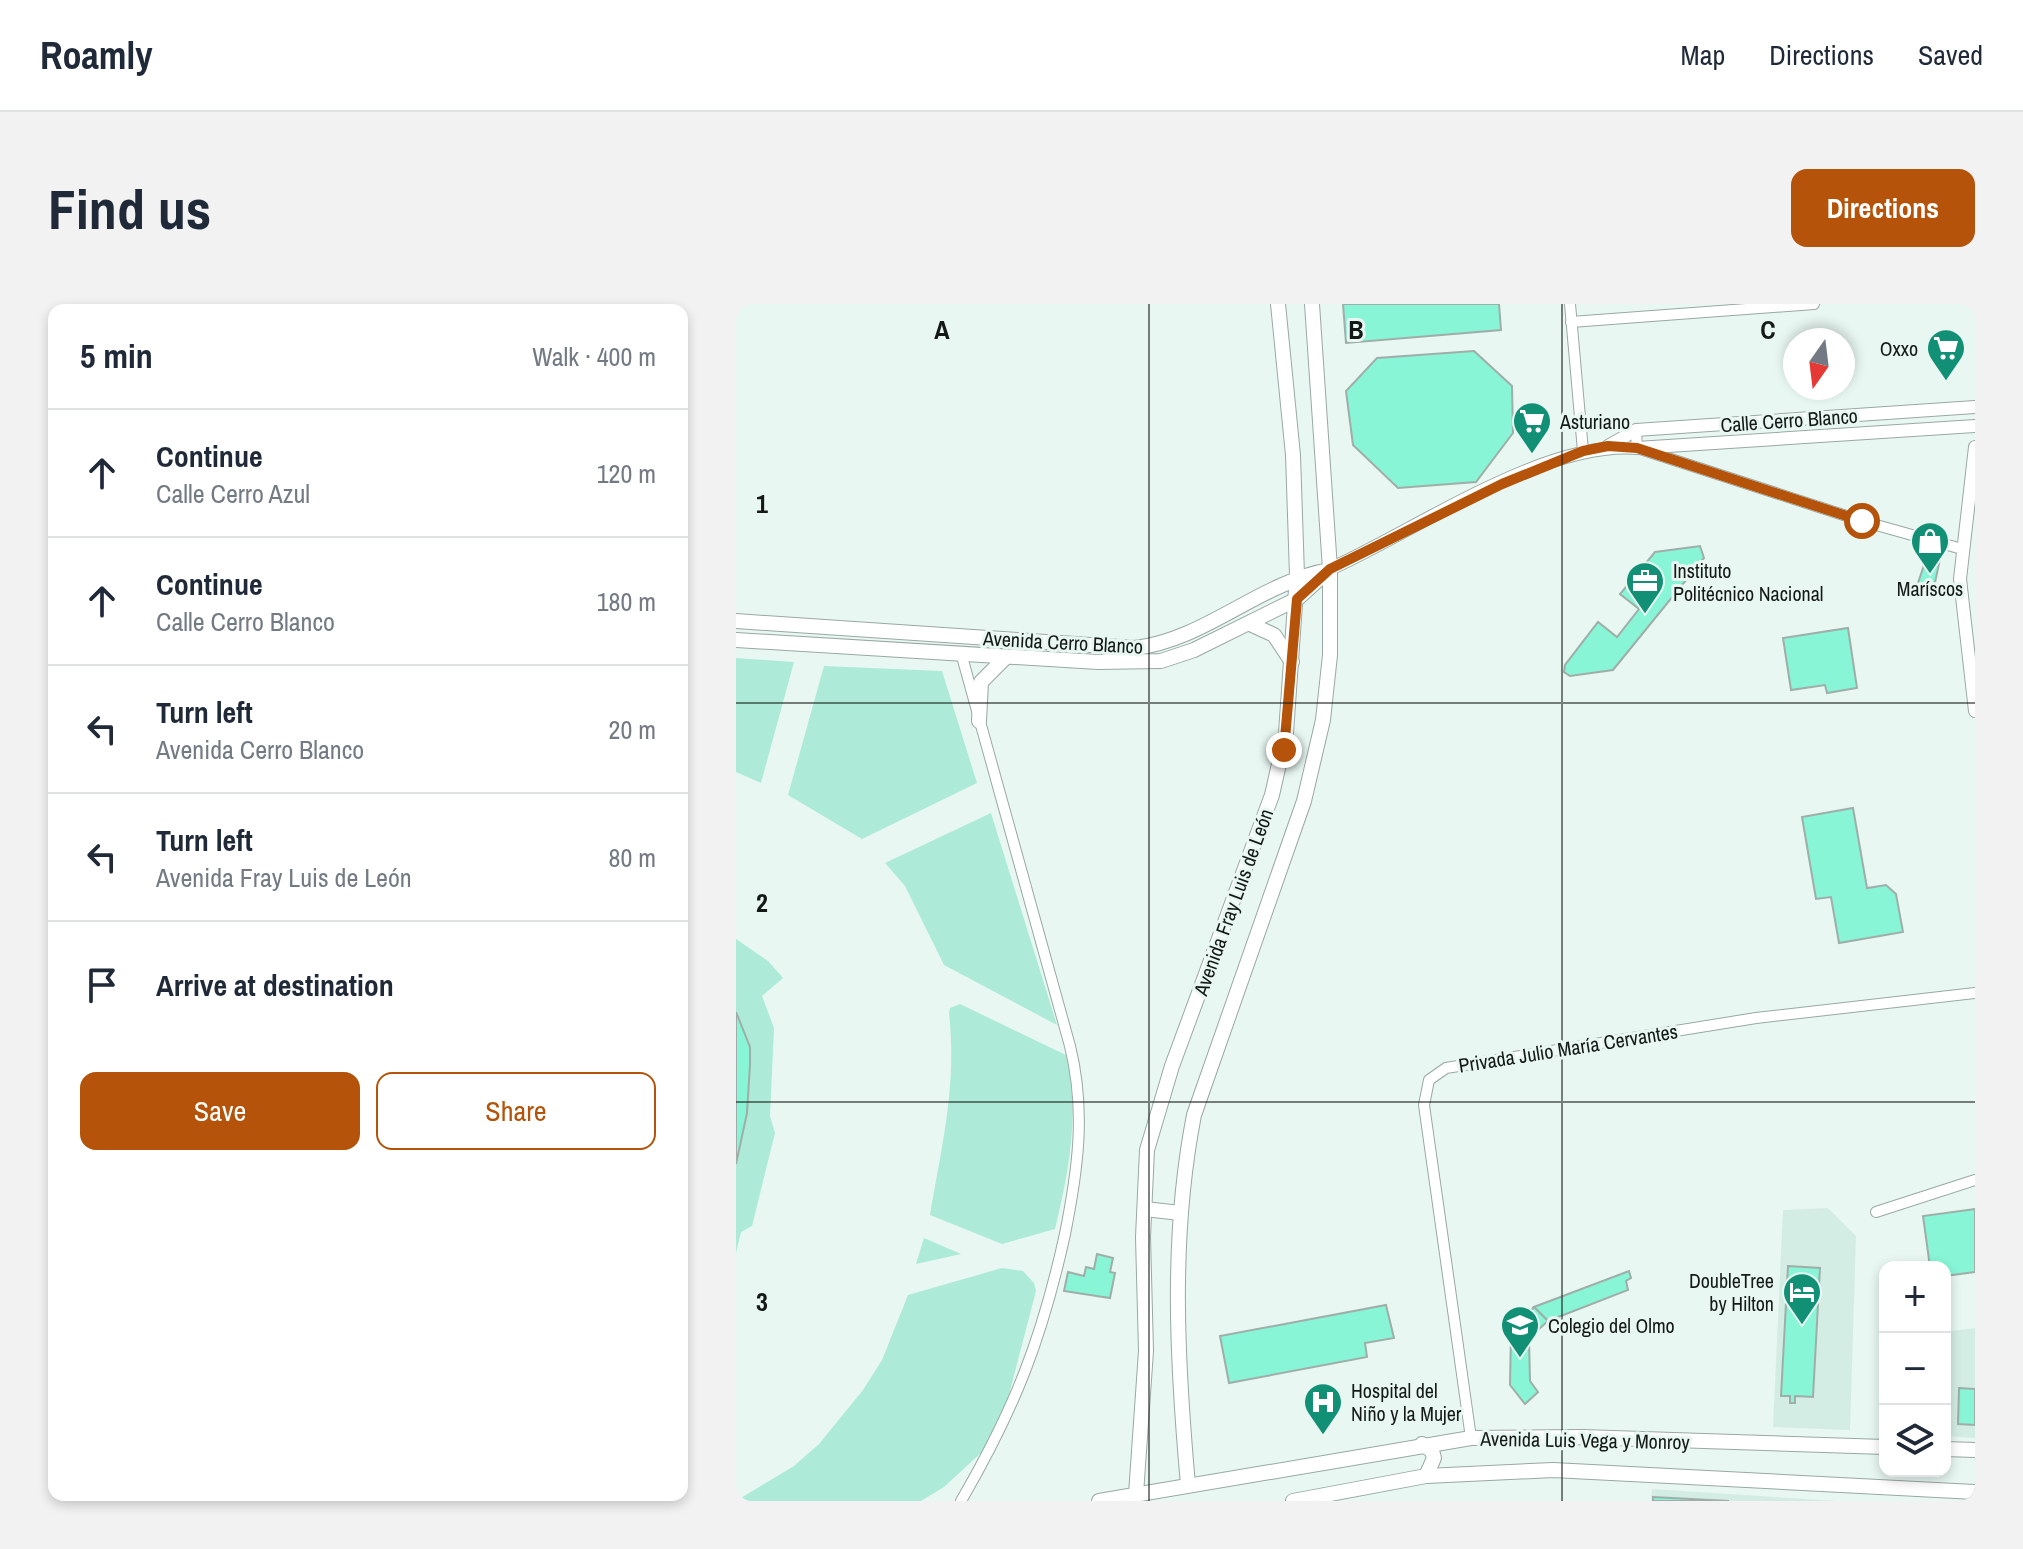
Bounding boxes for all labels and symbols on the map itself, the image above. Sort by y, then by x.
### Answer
text: A [934,312,950,347]
text: B [1348,312,1364,347]
text: C [1760,312,1776,347]
supermarket icon: Oxxo [1925,327,1967,382]
north arrow [1783,328,1855,400]
place label: Oxxo [1880,335,1918,362]
supermarket icon: Asturiano [1511,400,1553,455]
street label: Calle Cerro Blanco [1719,402,1859,438]
place label: Asturiano [1559,408,1630,435]
text: 1 [756,486,768,521]
route start [1844,503,1880,539]
shop icon: Maríscos [1909,520,1951,575]
place label: Instituto Politécnico Nacional [1673,557,1823,607]
office icon: Instituto Politécnico Nacional [1624,560,1666,615]
place label: Maríscos [1897,575,1963,602]
street label: Avenida Cerro Blanco [981,624,1144,660]
route end [1266,732,1302,768]
street label: Avenida Fray Luis de León [1186,805,1279,1000]
text: 2 [756,885,768,920]
street label: Privada Julio María Cervantes [1457,1017,1679,1079]
place label: DoubleTree by Hilton [1689,1267,1774,1317]
hotel icon: DoubleTree by Hilton [1781,1271,1823,1326]
text: 3 [756,1284,768,1319]
school or university icon: Colegio del Olmo [1499,1304,1541,1359]
place label: Colegio del Olmo [1548,1312,1675,1339]
place label: Hospital del Niño y la Mujer [1351,1377,1462,1427]
hospital icon: Hospital del Niño y la Mujer [1302,1381,1344,1436]
street label: Avenida Luis Vega y Monroy [1479,1425,1691,1455]

